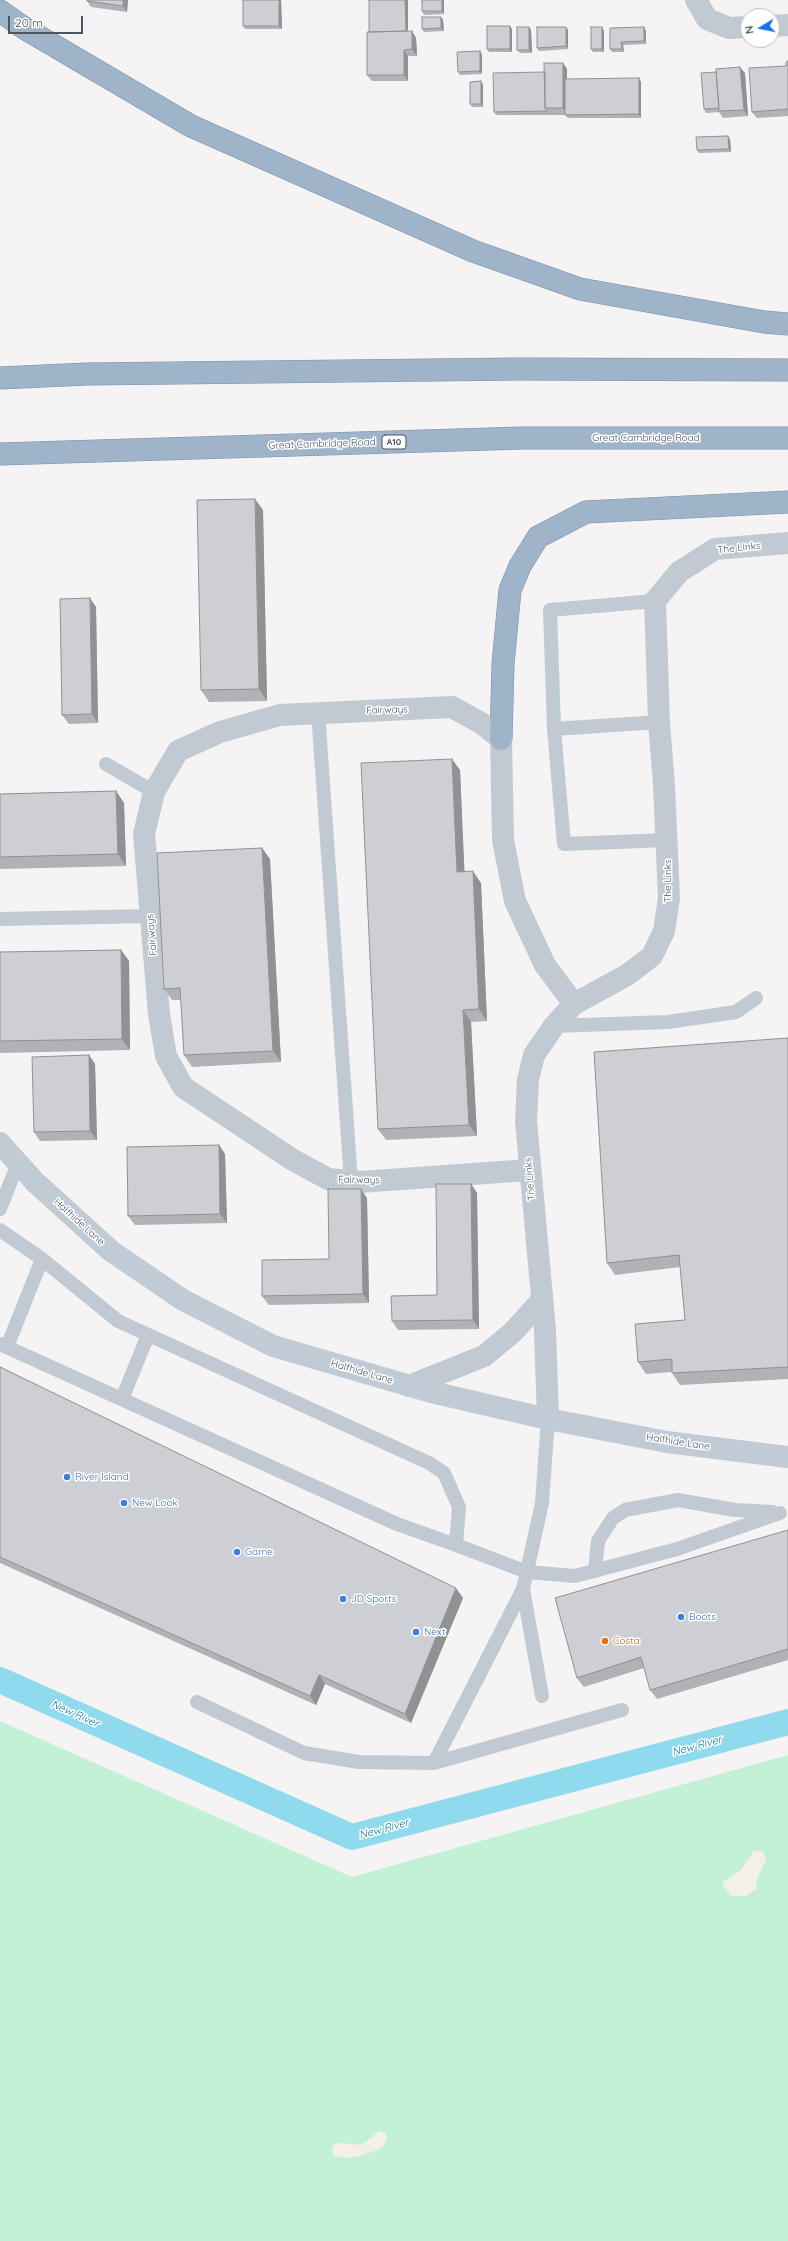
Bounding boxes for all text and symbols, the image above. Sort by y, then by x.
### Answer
scale bar [10,8,85,34]
north arrow [740,8,780,48]
text: 20 m [15,15,43,30]
text: N [742,25,757,35]
street label: Great Cambridge Road [592,432,700,444]
road number: A10 [382,435,406,449]
street label: Great Cambridge Road [268,436,376,452]
street label: The Links [717,540,761,556]
street label: Fairways [366,703,408,717]
street label: The Links [662,859,674,903]
street label: Fairways [144,914,160,956]
street label: The Links [522,1157,538,1201]
street label: Fairways [338,1174,380,1186]
street label: Halfhide Lane [51,1196,107,1248]
street label: Halfhide Lane [329,1357,395,1387]
street label: Halfhide Lane [645,1431,711,1453]
place label: River Island [75,1471,129,1483]
marker: River Island [62,1472,72,1482]
place label: New Look [132,1497,178,1509]
marker: New Look [119,1498,129,1508]
place label: Game [245,1546,273,1558]
marker: Game [232,1547,242,1557]
place label: JD Sports [351,1593,396,1605]
marker: JD Sports [338,1594,348,1604]
place label: Boots [689,1611,716,1623]
marker: Boots [676,1612,686,1622]
place label: Next [424,1626,446,1638]
marker: Next [411,1627,421,1637]
place label: Costa [613,1635,640,1647]
marker: Costa [600,1636,610,1646]
water label: New River [49,1698,101,1730]
water label: New River [670,1733,724,1759]
water label: New River [357,1816,411,1842]

